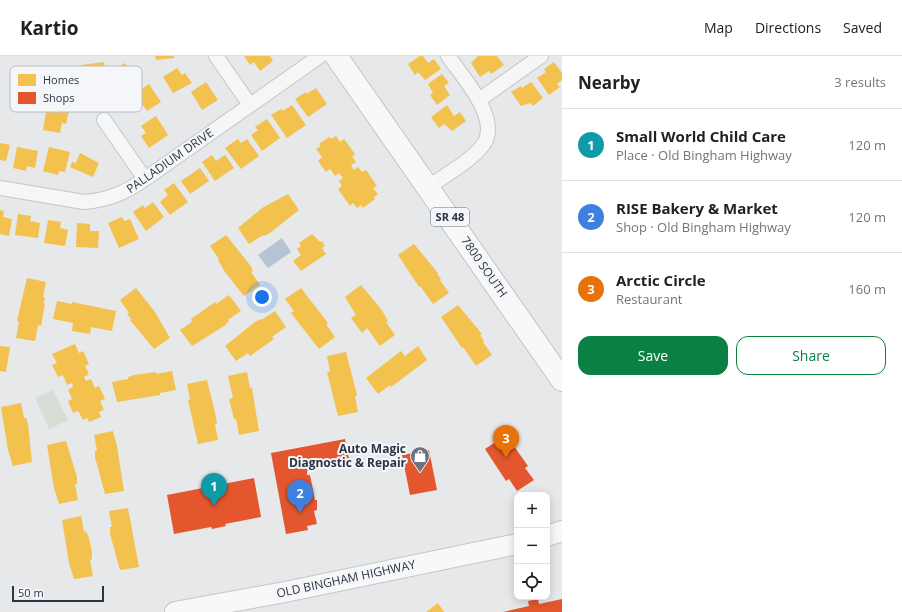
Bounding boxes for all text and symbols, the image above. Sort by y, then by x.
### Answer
text: Kartio [20,15,79,41]
text: Map [704,18,733,37]
text: Directions [755,18,821,37]
text: Saved [843,18,882,37]
legend [10,66,142,112]
text: Nearby [578,71,640,94]
text: Homes [43,72,79,87]
text: 3 results [834,73,886,91]
text: Shops [43,90,74,105]
street label: PALLADIUM DRIVE [123,124,217,197]
text: Small World Child Care [616,126,786,146]
text: 1 [587,136,595,154]
text: 120 m [848,136,886,154]
text: Place · Old Bingham Highway [616,146,792,164]
text: RISE Bakery & Market [616,198,778,218]
road number: SR 48 [431,208,469,226]
text: 2 [587,208,595,226]
text: 120 m [848,208,886,226]
text: Shop · Old Bingham Highway [616,218,791,236]
street label: 7800 SOUTH [457,233,512,301]
text: Arctic Circle [616,270,706,290]
text: 3 [587,280,595,298]
text: 160 m [848,280,886,298]
your location [252,287,272,307]
text: Restaurant [616,290,683,308]
button: Save [578,336,728,375]
button: Share [736,336,886,375]
pin: 3 [493,425,519,458]
place label: Auto Magic Diagnostic & Repair [289,440,407,471]
shop icon: Auto Magic Diagnostic & Repair [409,445,431,473]
pin: 1 [201,473,227,506]
pin: 2 [287,480,313,513]
map controls [514,492,550,600]
button: + [514,492,550,528]
button: − [514,528,550,564]
street label: OLD BINGHAM HIGHWAY [275,555,417,602]
button: locate [514,564,550,600]
scale bar [12,584,104,603]
text: 50 m [18,585,44,600]

